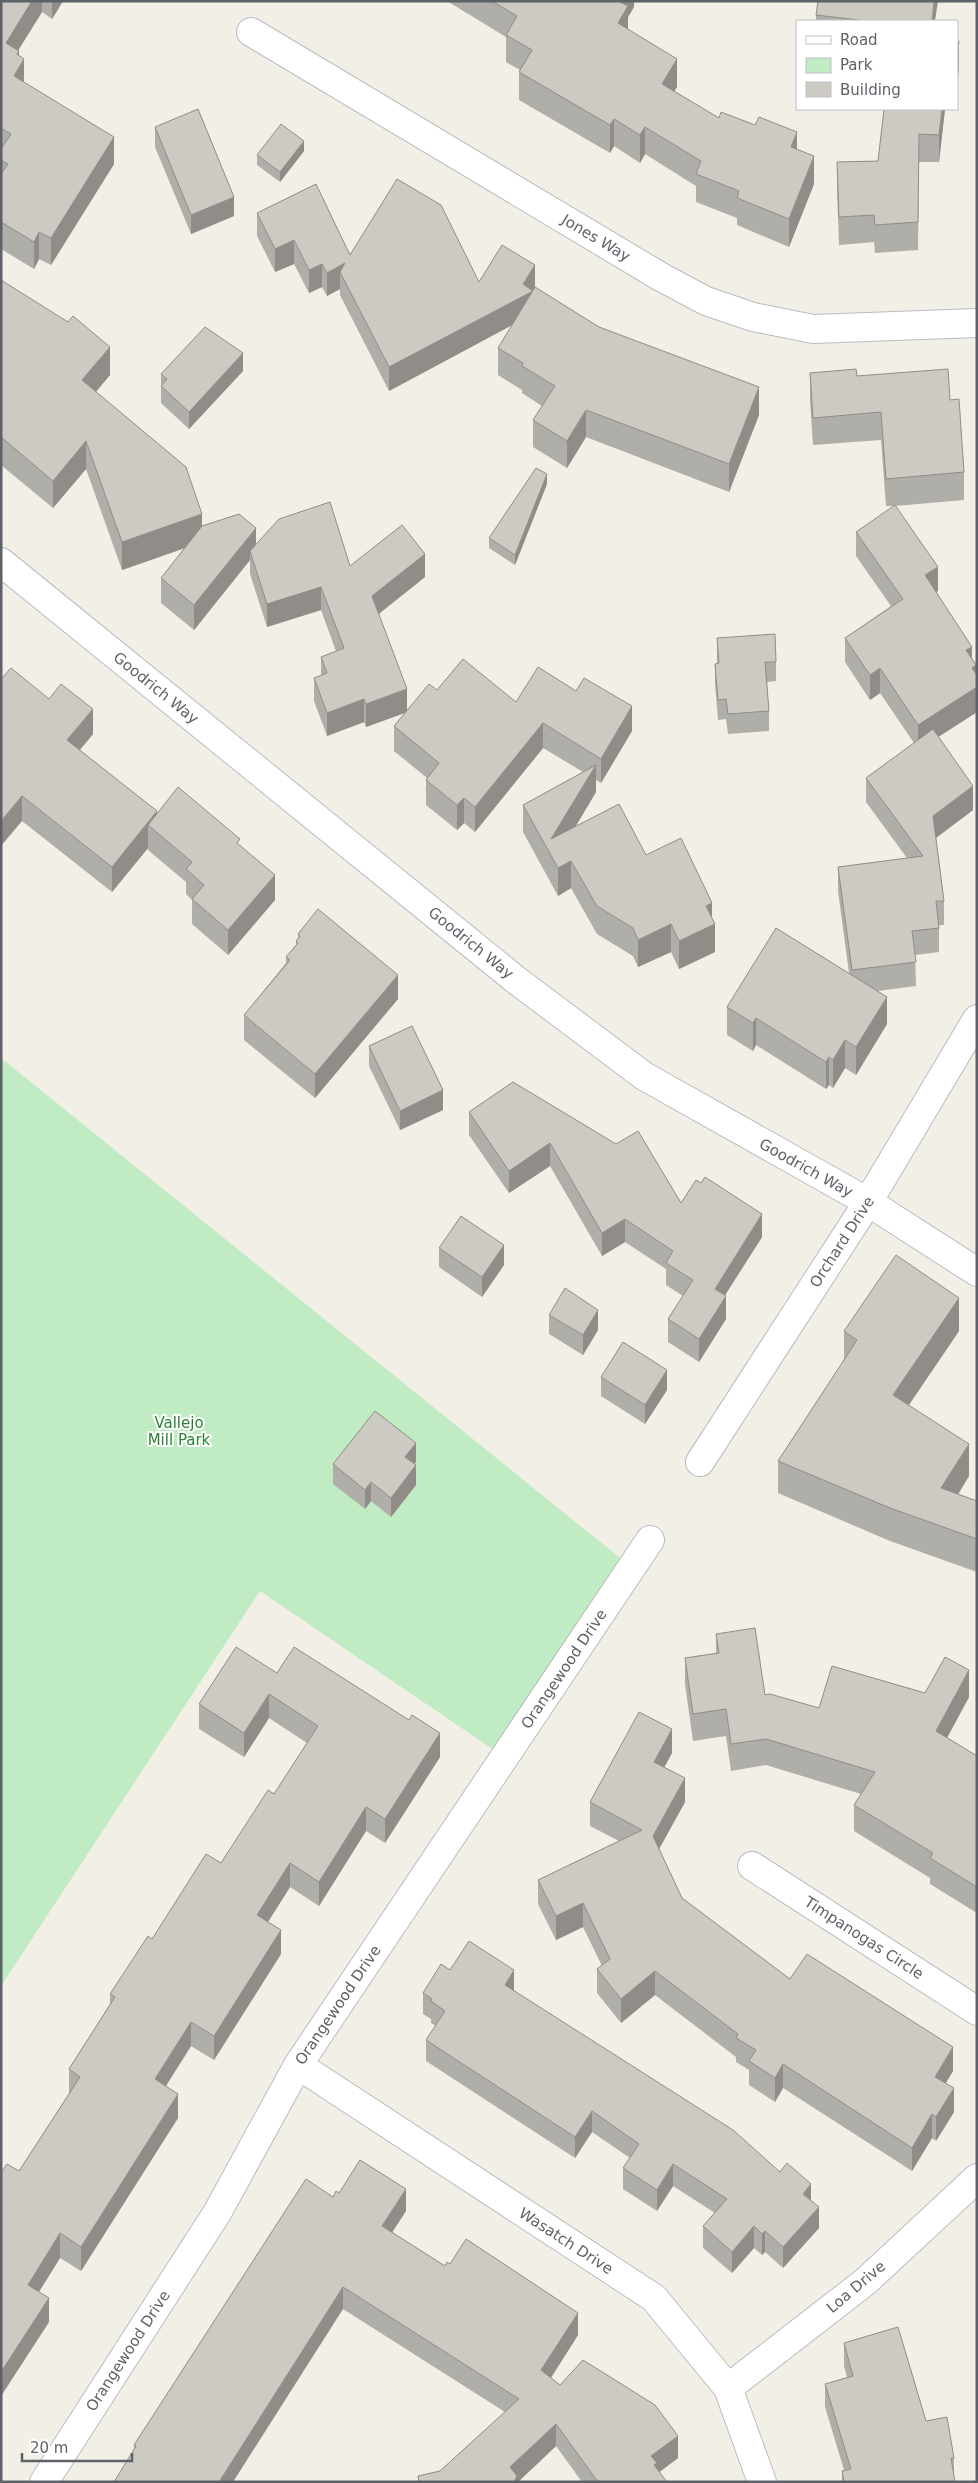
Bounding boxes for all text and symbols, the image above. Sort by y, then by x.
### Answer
legend [796,20,958,110]
text: Road [840,31,878,49]
text: Park [840,56,873,74]
text: Building [840,81,901,99]
street label: Jones Way [558,210,634,266]
street label: Goodrich Way [110,648,202,728]
street label: Goodrich Way [425,903,517,983]
street label: Goodrich Way [756,1135,856,1201]
street label: Orchard Drive [806,1193,878,1291]
park label: Vallejo Mill Park [148,1414,211,1449]
street label: Orangewood Drive [517,1606,611,1732]
street label: Timpanogas Circle [800,1892,927,1983]
street label: Orangewood Drive [291,1942,385,2068]
street label: Wasatch Drive [516,2204,616,2278]
street label: Loa Drive [823,2257,889,2317]
street label: Orangewood Drive [82,2287,174,2415]
scale bar [22,2430,132,2462]
text: 20 m [30,2439,68,2457]

